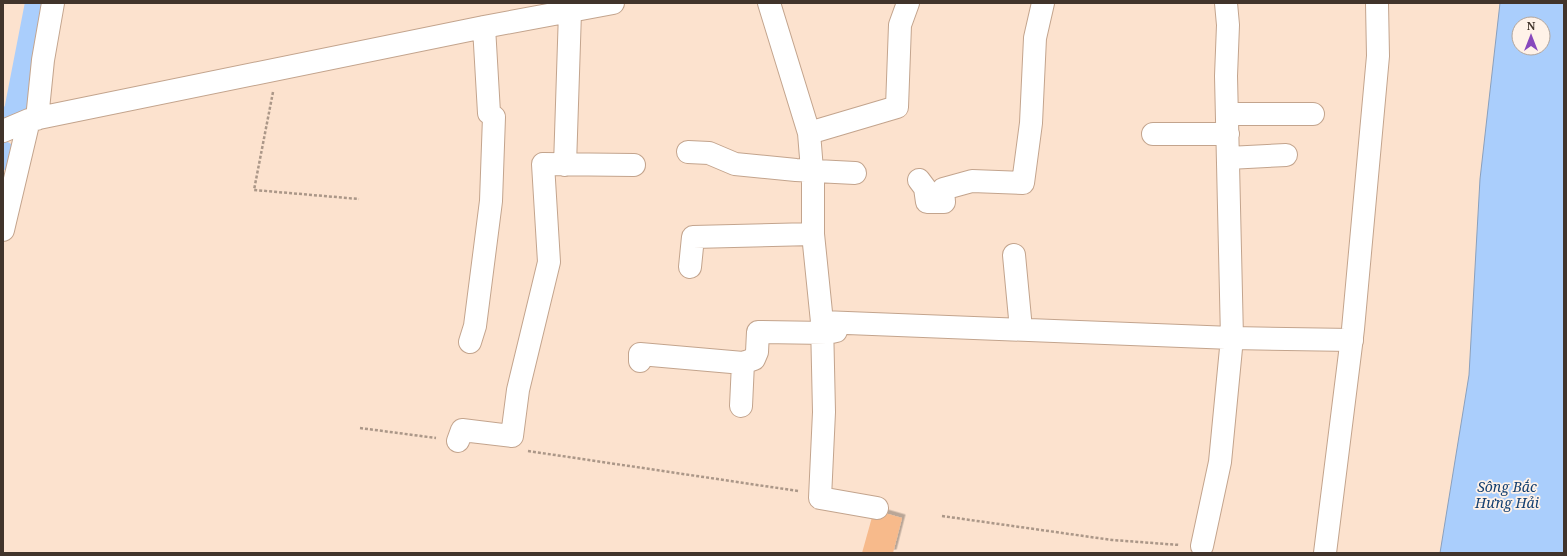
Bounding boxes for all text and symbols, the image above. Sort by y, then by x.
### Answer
north arrow [1511,16,1551,56]
text: N [1527,18,1536,33]
water label: Sông Bắc Hưng Hải [1474,477,1540,512]

